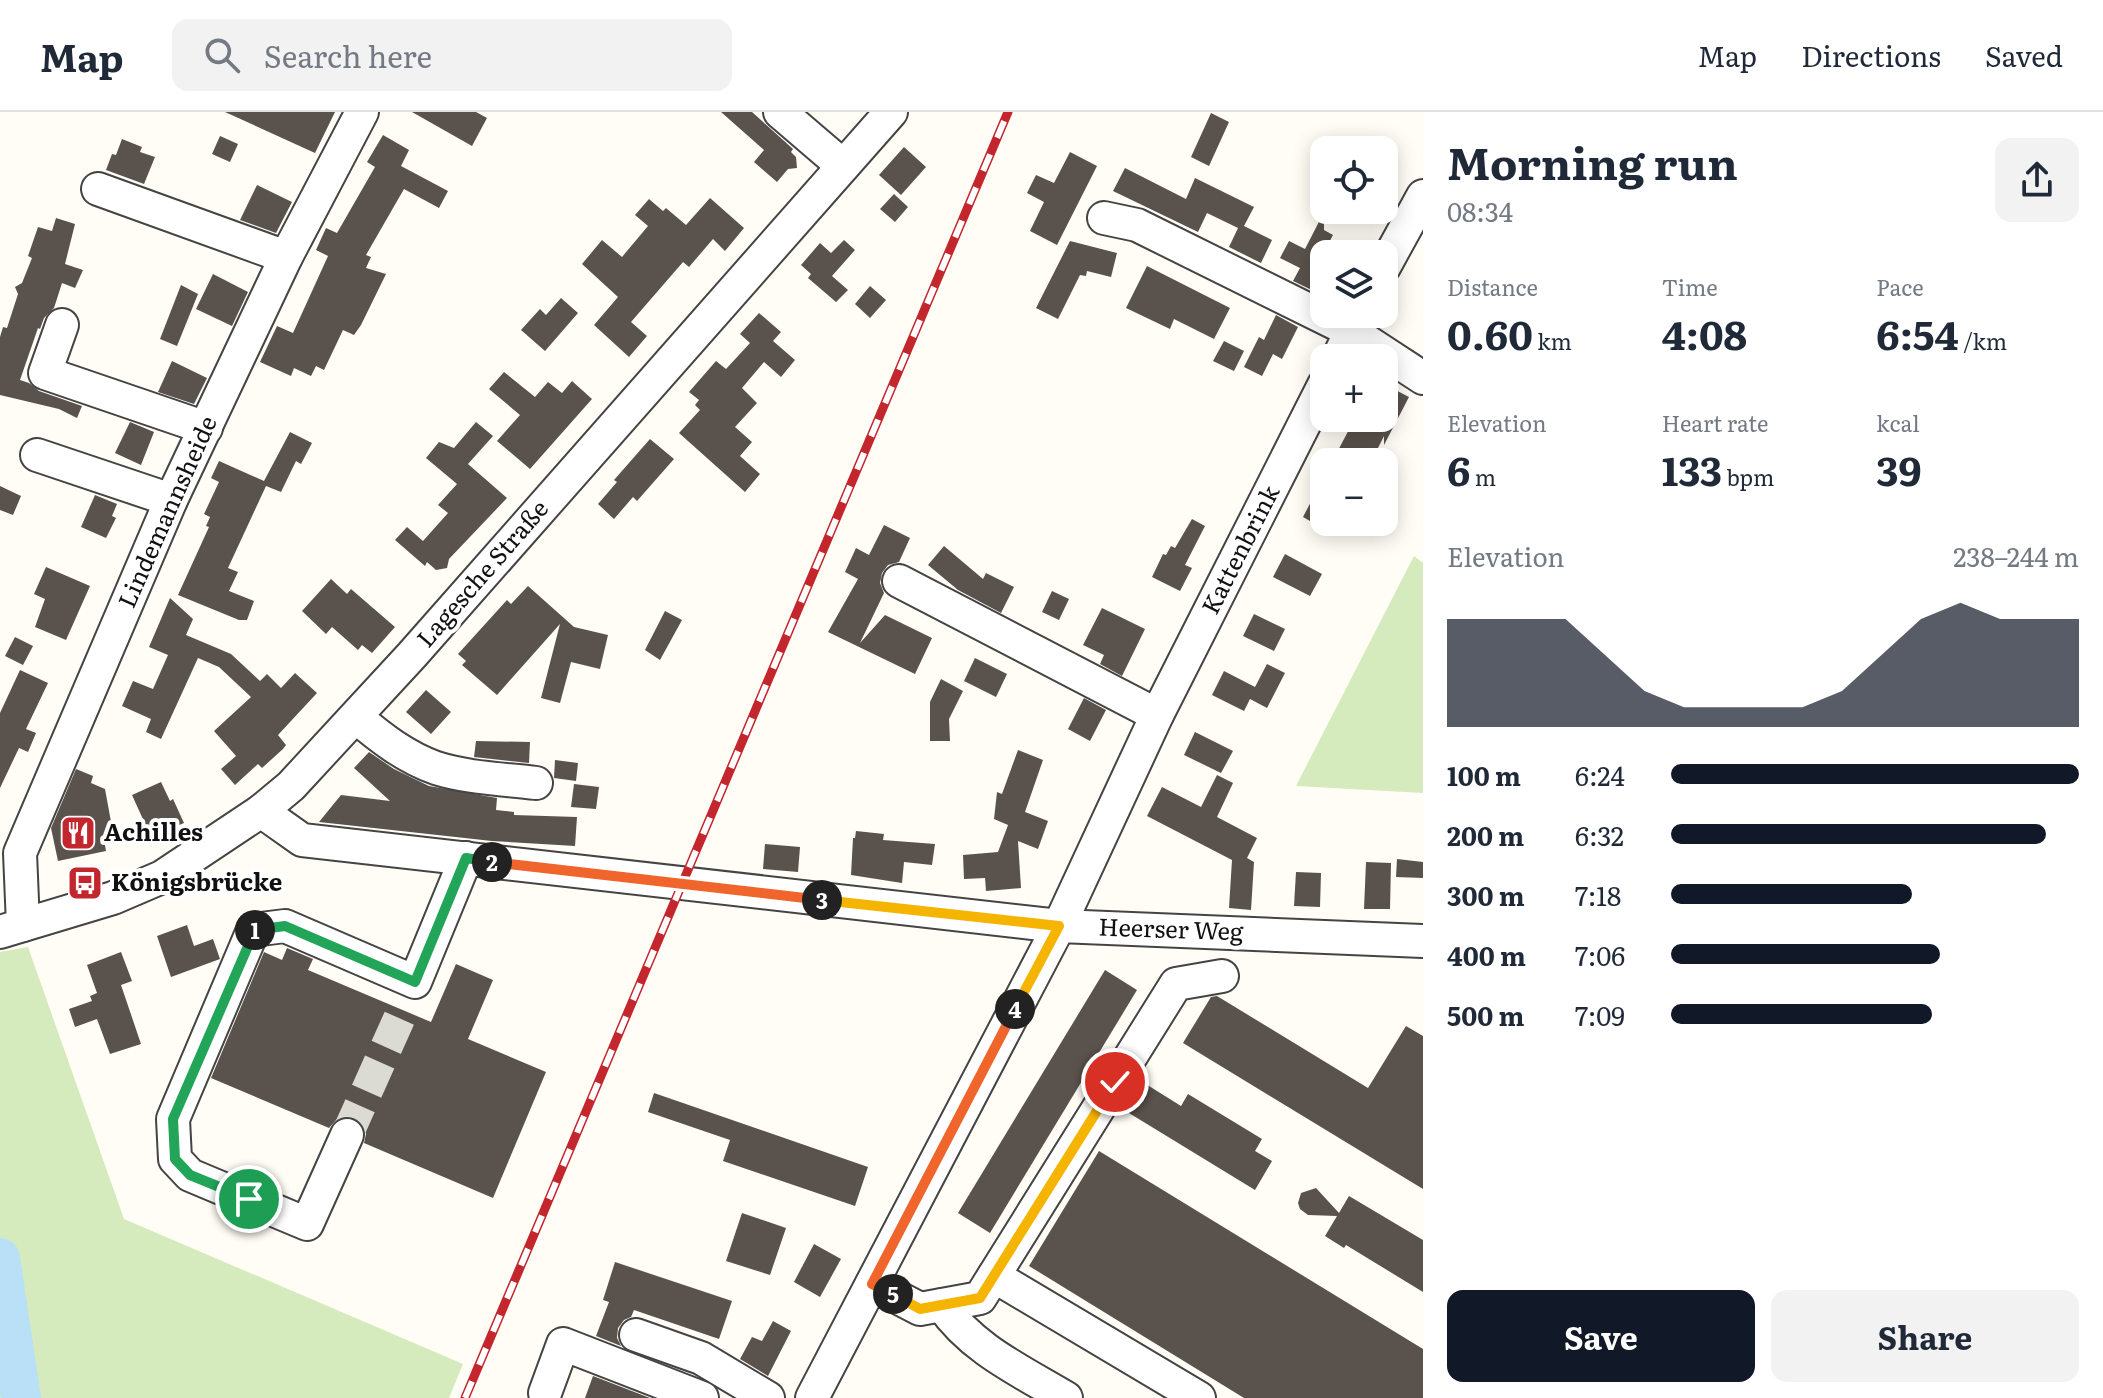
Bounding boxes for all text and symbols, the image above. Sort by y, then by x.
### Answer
search box [172,19,732,91]
text: Map [40,27,124,84]
icon: search [200,33,244,77]
text: Search here [264,33,432,77]
text: Map [1698,34,1757,76]
text: Directions [1801,34,1941,76]
text: Saved [1985,34,2063,76]
text: Morning run [1447,128,1738,194]
map controls [1310,136,1398,536]
button: locate [1310,136,1398,224]
button: share [1995,138,2079,222]
text: 08:34 [1447,191,1513,230]
button: layers [1310,240,1398,328]
text: Distance [1447,270,1538,303]
text: Time [1662,270,1718,303]
text: Pace [1876,270,1924,303]
text: 0.60 [1447,303,1533,362]
text: 4:08 [1662,303,1747,362]
text: 6:54 [1876,303,1959,362]
text: km [1533,324,1572,357]
text: /km [1959,324,2007,357]
button: + [1310,344,1398,432]
text: Elevation [1447,406,1546,439]
text: Heart rate [1662,406,1768,439]
text: kcal [1876,406,1920,439]
street label: Lindemannsheide [108,409,224,613]
text: 6 [1447,439,1470,498]
text: 133 [1662,439,1722,498]
text: 39 [1876,439,1922,498]
button: − [1310,448,1398,536]
text: m [1470,460,1496,493]
text: bpm [1722,460,1774,493]
street label: Kattenbrink [1191,478,1286,620]
street label: Lagesche Straße [407,491,555,654]
text: Elevation [1447,536,1565,575]
text: 238–244 m [1953,536,2079,575]
text: 100 m [1447,755,1521,794]
text: 6:24 [1575,755,1625,794]
place label: Achilles [104,813,203,848]
restaurant icon: Achilles [59,814,97,852]
text: 200 m [1447,815,1524,854]
text: 6:32 [1575,815,1624,854]
pin: 2 [472,842,512,882]
text: 2 [486,845,498,878]
place label: Königsbrücke [111,863,282,898]
bus stop icon: Königsbrücke [66,864,104,902]
text: 300 m [1447,875,1525,914]
text: 7:18 [1575,875,1621,914]
pin: 3 [802,880,842,920]
text: 3 [816,883,828,916]
street label: Heerser Weg [1098,907,1245,948]
pin: 1 [235,910,275,950]
text: 1 [250,913,260,946]
text: 400 m [1447,935,1526,974]
text: 7:06 [1575,935,1625,974]
pin: 4 [995,989,1035,1029]
text: 4 [1008,992,1022,1025]
text: 500 m [1447,995,1524,1034]
text: 7:09 [1575,995,1625,1034]
pin [1081,1048,1149,1116]
icon: check [1093,1060,1137,1104]
pin [215,1165,283,1233]
icon: arrive [227,1177,271,1221]
pin: 5 [873,1274,913,1314]
text: 5 [887,1277,899,1310]
button: Save [1447,1290,1755,1382]
button: Share [1771,1290,2079,1382]

